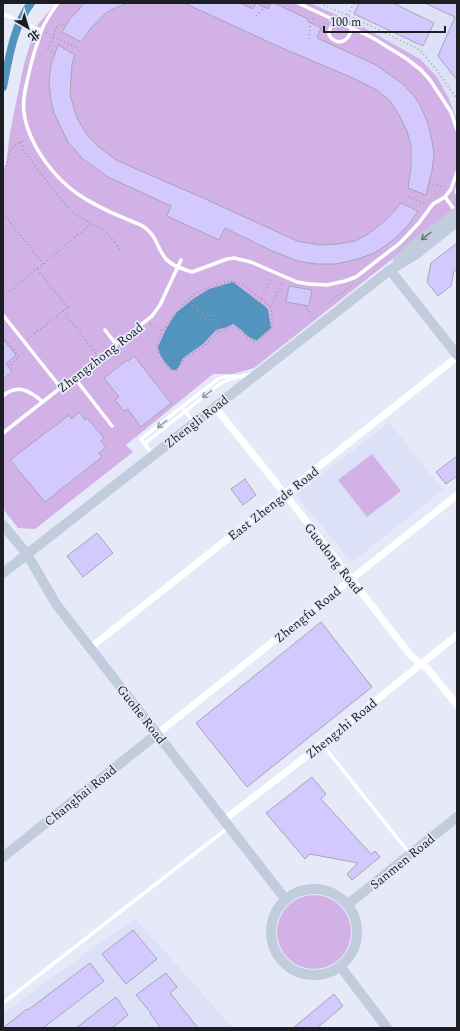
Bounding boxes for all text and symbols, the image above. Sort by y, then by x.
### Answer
north arrow [8,8,48,48]
scale bar [324,8,445,34]
text: 100 m [330,13,361,32]
text: 北 [24,25,43,46]
one-way arrow [421,231,432,240]
street label: Zhengzhong Road [53,318,148,398]
street label: Zhengli Road [160,390,233,453]
one-way arrow [202,390,213,399]
one-way arrow [156,419,167,428]
street label: East Zhengde Road [224,462,324,546]
street label: Guodong Road [299,519,368,599]
street label: Zhengfu Road [270,582,345,648]
street label: Guohe Road [112,681,171,749]
street label: Zhengzhi Road [302,694,382,764]
street label: Changhai Road [40,760,121,831]
street label: Sanmen Road [366,829,439,894]

